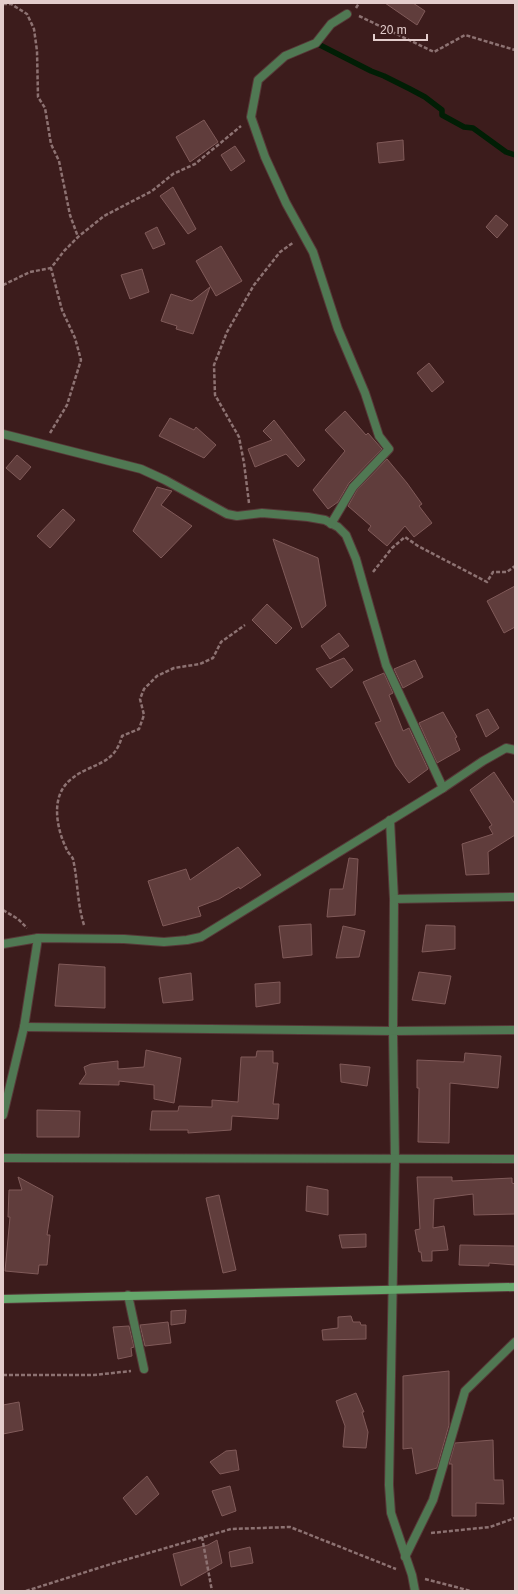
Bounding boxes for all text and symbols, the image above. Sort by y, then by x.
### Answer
scale bar [374,16,427,42]
text: 20 m [380,23,407,37]

